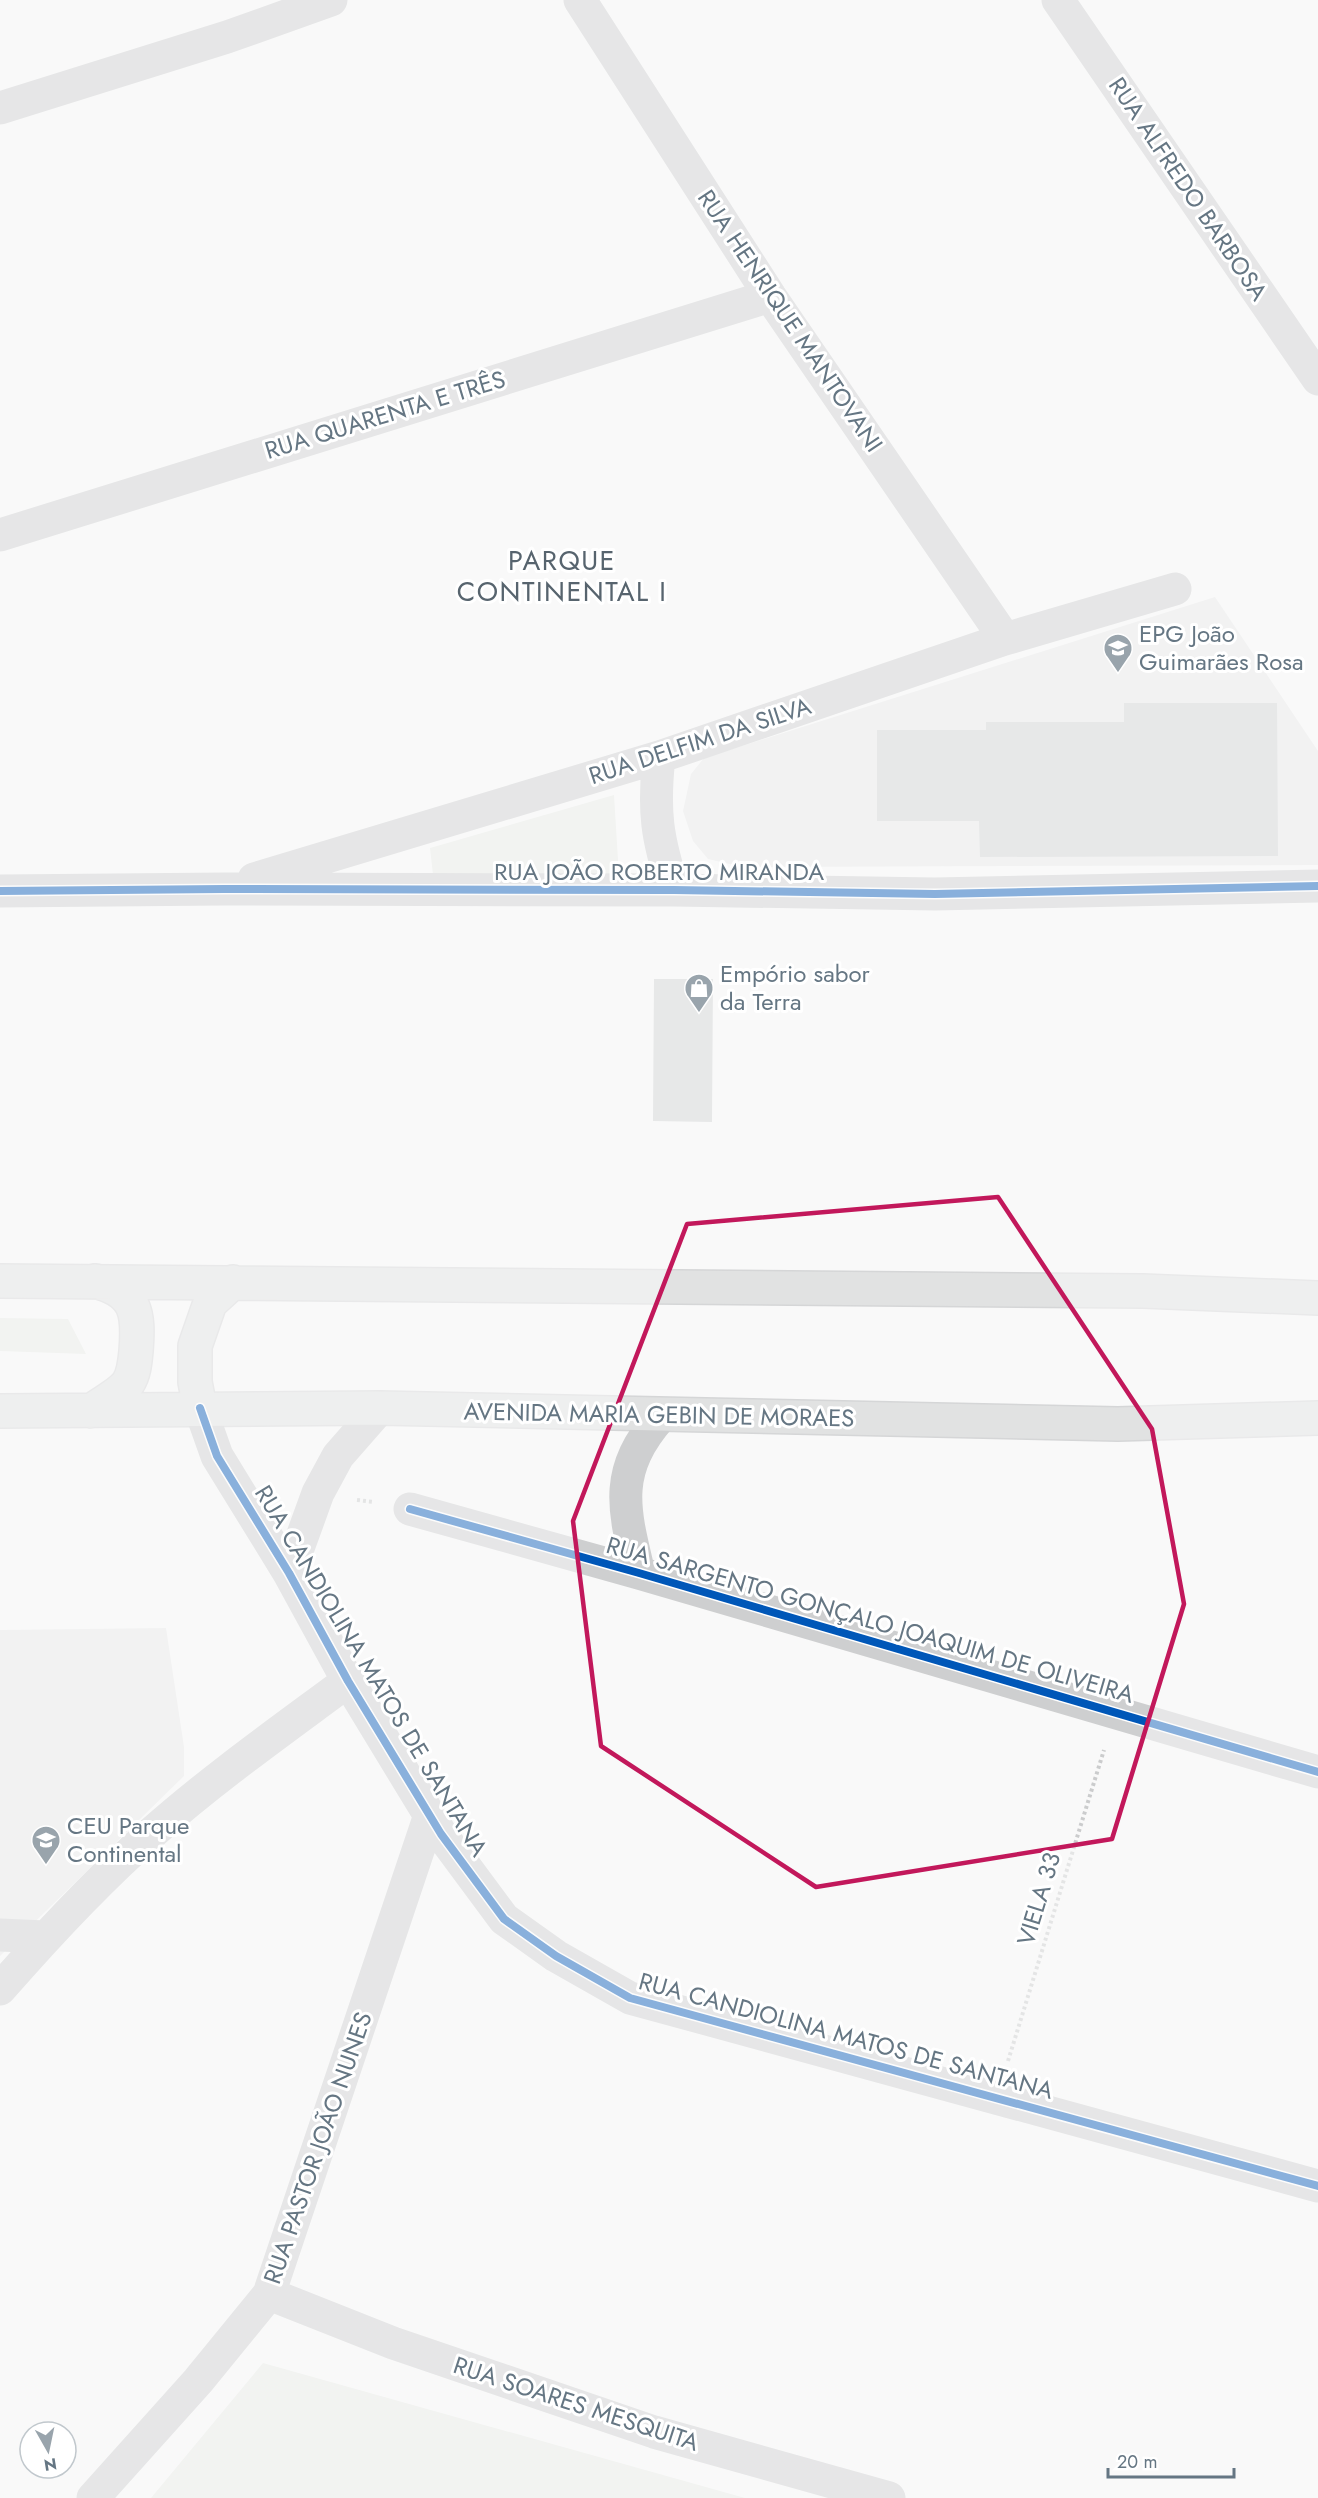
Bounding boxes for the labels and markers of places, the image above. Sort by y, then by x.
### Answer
place label: EPG João Guimarães Rosa [1139,616,1304,679]
school or university icon: EPG João Guimarães Rosa [1102,632,1134,674]
place label: Empório sabor da Terra [720,956,870,1019]
shop icon: Empório sabor da Terra [683,972,715,1014]
place label: CEU Parque Continental [67,1808,189,1871]
school or university icon: CEU Parque Continental [30,1824,62,1866]

